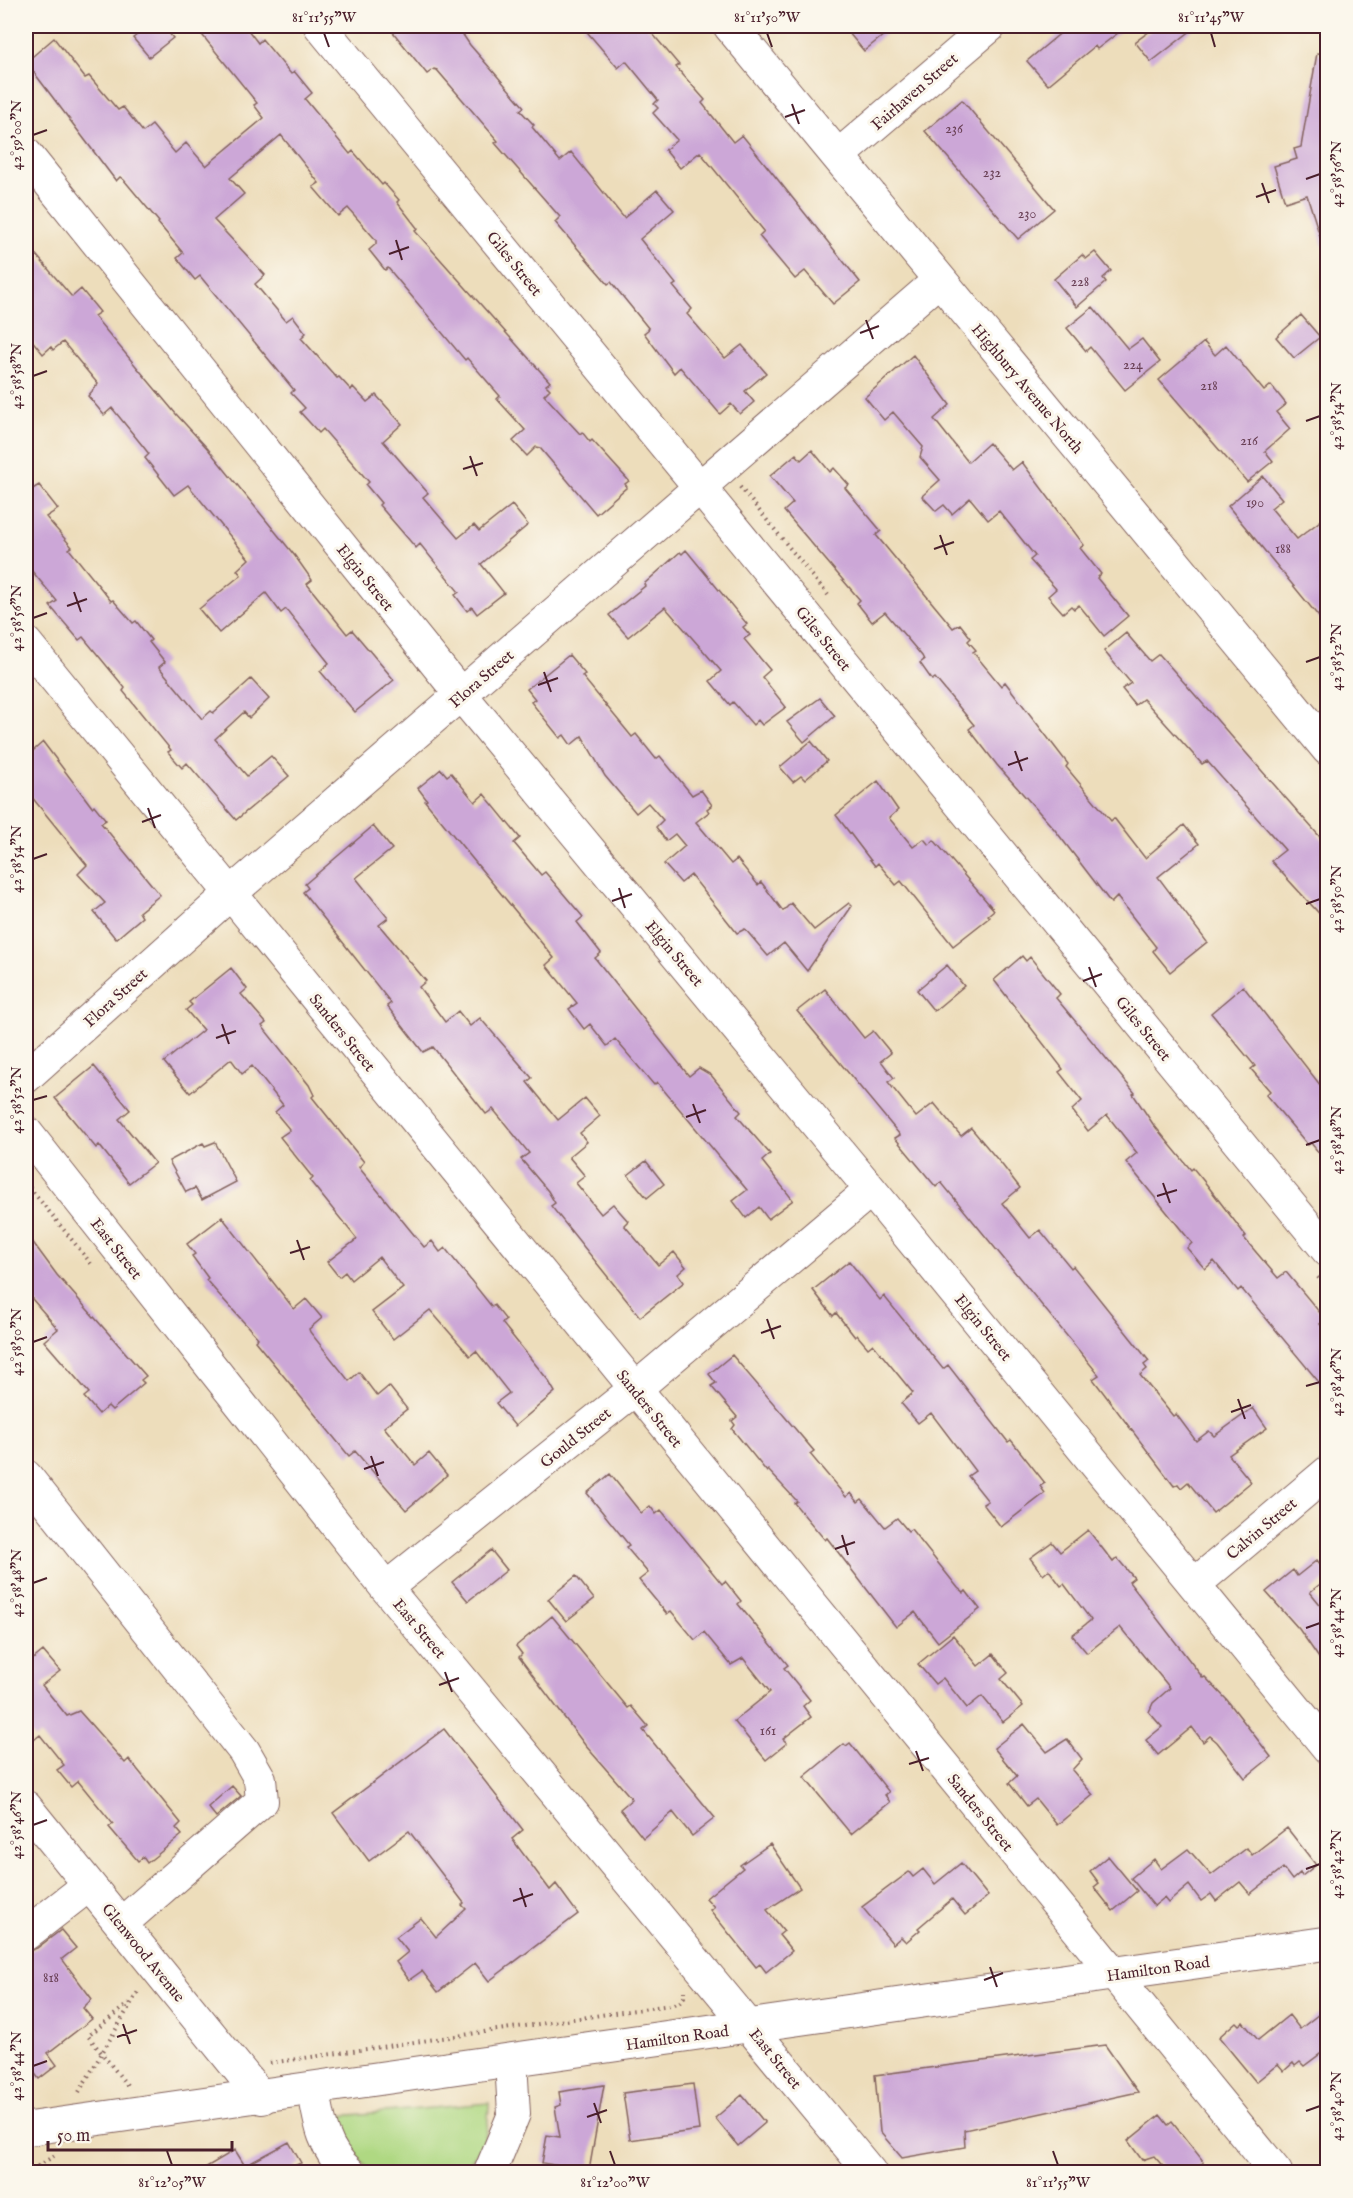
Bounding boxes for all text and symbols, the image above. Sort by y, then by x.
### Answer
text: 81°11'55"W [292,8,357,27]
text: 81°11'50"W [734,8,801,27]
text: 81°11'45"W [1178,8,1245,27]
street label: Fairhaven Street [868,49,963,136]
text: 42°59'00"N [7,100,26,170]
house number: 236 [945,120,964,138]
text: 42°58'56"N [1327,141,1346,207]
house number: 232 [983,164,1002,182]
house number: 230 [1018,205,1036,223]
street label: Giles Street [481,228,546,301]
house number: 228 [1071,273,1089,291]
street label: Highbury Avenue North [966,320,1087,459]
text: 42°58'58"N [7,343,26,409]
house number: 224 [1123,356,1143,374]
house number: 218 [1200,377,1218,395]
text: 42°58'54"N [1327,382,1346,450]
house number: 216 [1240,432,1259,450]
house number: 190 [1246,494,1264,512]
house number: 188 [1275,540,1291,558]
street label: Elgin Street [331,541,398,616]
text: 42°58'56"N [7,585,26,651]
street label: Giles Street [790,603,855,676]
text: 42°58'52"N [1327,623,1346,691]
street label: Flora Street [446,646,519,713]
text: 42°58'54"N [7,825,26,893]
text: 42°58'50"N [1327,865,1346,933]
street label: Elgin Street [640,917,707,992]
street label: Flora Street [80,964,153,1032]
street label: Sanders Street [304,990,379,1077]
street label: Giles Street [1110,993,1175,1066]
text: 42°58'52"N [7,1066,26,1134]
text: 42°58'48"N [1327,1106,1346,1174]
street label: East Street [85,1215,146,1284]
street label: Elgin Street [949,1291,1016,1366]
text: 42°58'50"N [7,1308,26,1376]
text: 42°58'46"N [1327,1348,1346,1416]
street label: Sanders Street [611,1366,686,1453]
street label: Gould Street [537,1404,616,1473]
street label: Calvin Street [1223,1494,1302,1565]
text: 42°58'48"N [7,1549,26,1617]
text: 42°58'44"N [1327,1588,1346,1658]
street label: East Street [388,1595,450,1664]
house number: 161 [760,1722,776,1740]
street label: Sanders Street [942,1770,1017,1857]
text: 42°58'46"N [7,1791,26,1859]
text: 42°58'42"N [1327,1829,1346,1899]
street label: Glenwood Avenue [97,1900,188,2007]
street label: Hamilton Road [1105,1953,1212,1987]
house number: 818 [43,1969,59,1987]
street label: Hamilton Road [624,2022,731,2056]
street label: East Street [744,2025,805,2094]
text: 42°58'44"N [7,2031,26,2101]
text: 42°58'40"N [1327,2071,1346,2141]
scale bar [48,2114,232,2152]
text: 50 m [57,2125,90,2148]
text: 81°12'05"W [138,2173,206,2192]
text: 81°12'00"W [580,2173,650,2192]
text: 81°11'55"W [1026,2173,1091,2192]

